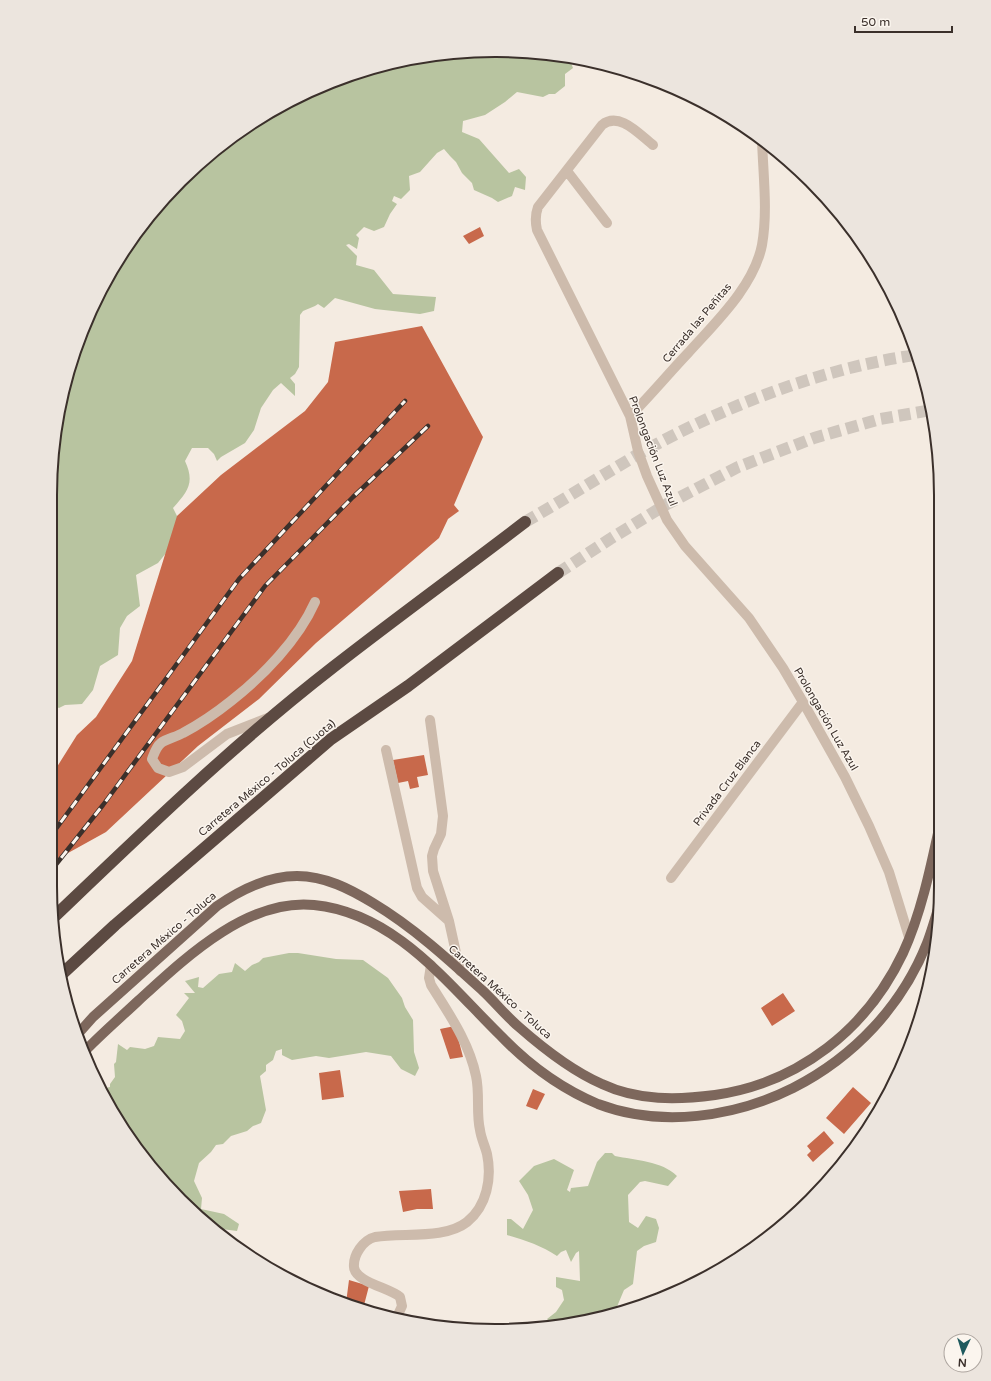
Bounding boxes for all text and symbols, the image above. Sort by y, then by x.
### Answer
scale bar [855,8,952,34]
text: 50 m [861,15,890,29]
street label: Cerrada las Peñitas [660,281,734,365]
street label: Prolongación Luz Azul [626,394,680,508]
street label: Prolongación Luz Azul [791,665,861,773]
street label: Carretera México - Toluca (Cuota) [196,717,338,839]
street label: Privada Cruz Blanca [690,737,764,829]
street label: Carretera México - Toluca [109,889,219,987]
street label: Carretera México - Toluca [446,942,554,1042]
north arrow [943,1333,983,1373]
text: N [957,1356,967,1369]

